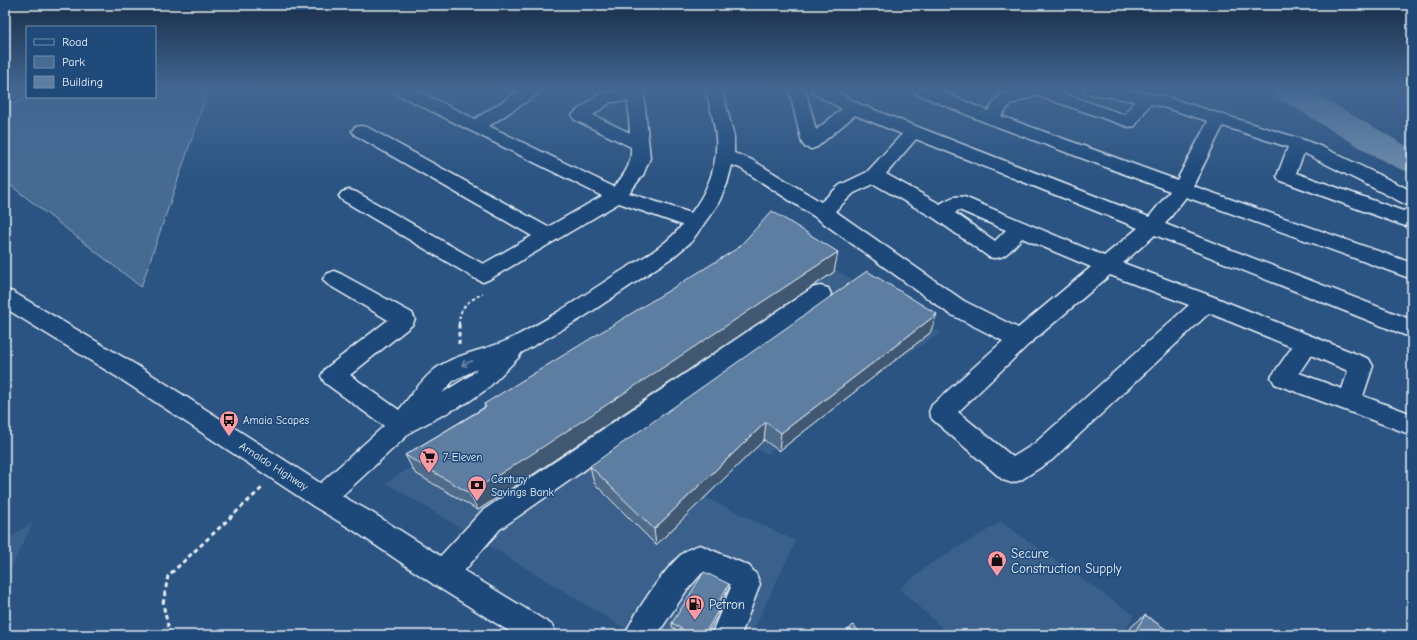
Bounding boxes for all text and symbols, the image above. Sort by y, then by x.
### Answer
legend [26,26,156,98]
text: Road [62,35,88,49]
text: Park [62,55,85,69]
text: Building [62,75,103,89]
one-way arrow [461,360,473,368]
bus stop icon: Amaia Scapes [218,409,240,437]
place label: Amaia Scapes [243,414,309,427]
street label: Arnaldo Highway [237,439,311,494]
supermarket icon: 7-Eleven [418,446,440,474]
place label: 7-Eleven [443,451,482,464]
place label: Century Savings Bank [491,473,555,499]
bank icon: Century Savings Bank [466,474,488,502]
place label: Secure Construction Supply [1011,546,1122,576]
shop icon: Secure Construction Supply [986,549,1008,577]
fuel station icon: Petron [684,593,706,621]
place label: Petron [709,597,745,612]

